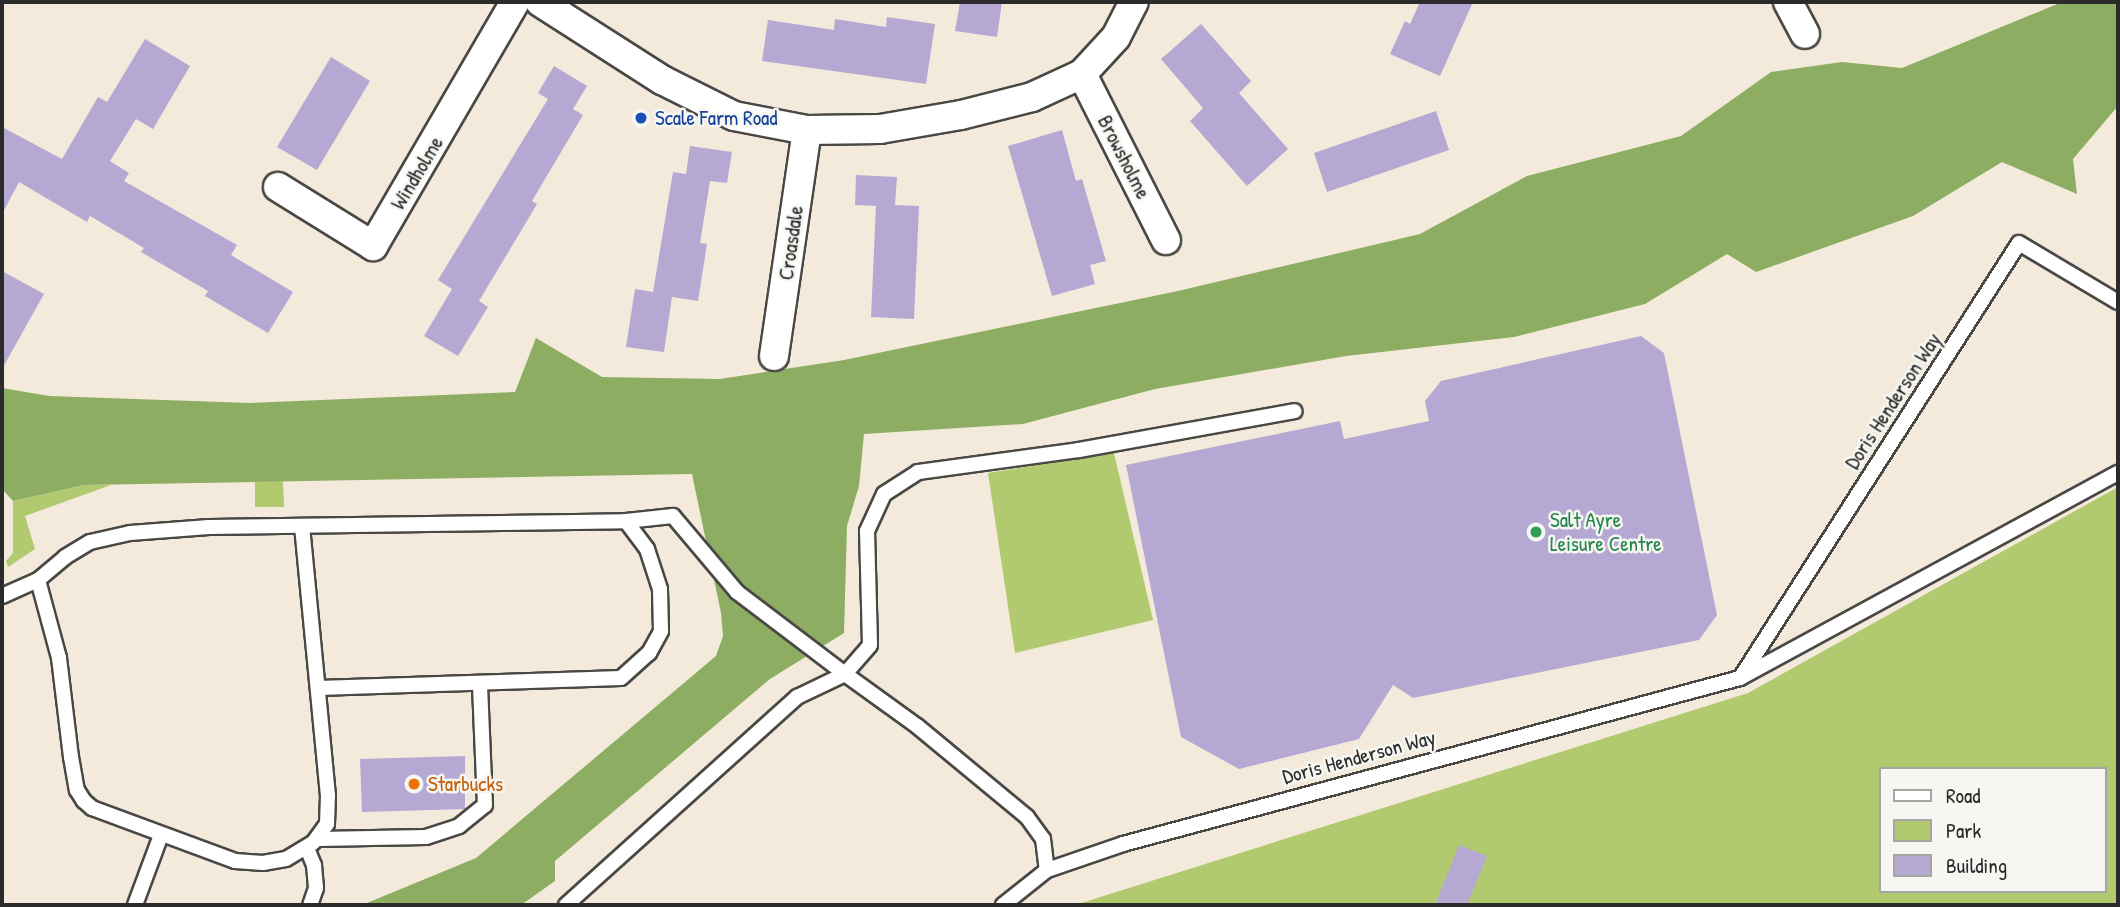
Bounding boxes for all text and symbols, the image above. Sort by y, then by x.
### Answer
place label: Scale Farm Road [655,105,778,131]
marker: Scale Farm Road [633,110,649,126]
street label: Browsholme [1092,111,1156,203]
street label: Windholme [385,132,449,214]
street label: Croasdale [773,204,809,282]
street label: Doris Henderson Way [1840,328,1946,474]
place label: Salt Ayre Leisure Centre [1550,507,1662,557]
marker: Salt Ayre Leisure Centre [1528,524,1544,540]
street label: Doris Henderson Way [1280,724,1438,790]
legend [1878,767,2106,893]
place label: Starbucks [428,771,503,797]
marker: Starbucks [406,776,422,792]
text: Road [1946,781,1980,810]
text: Park [1946,816,1981,845]
text: Building [1946,851,2007,880]

